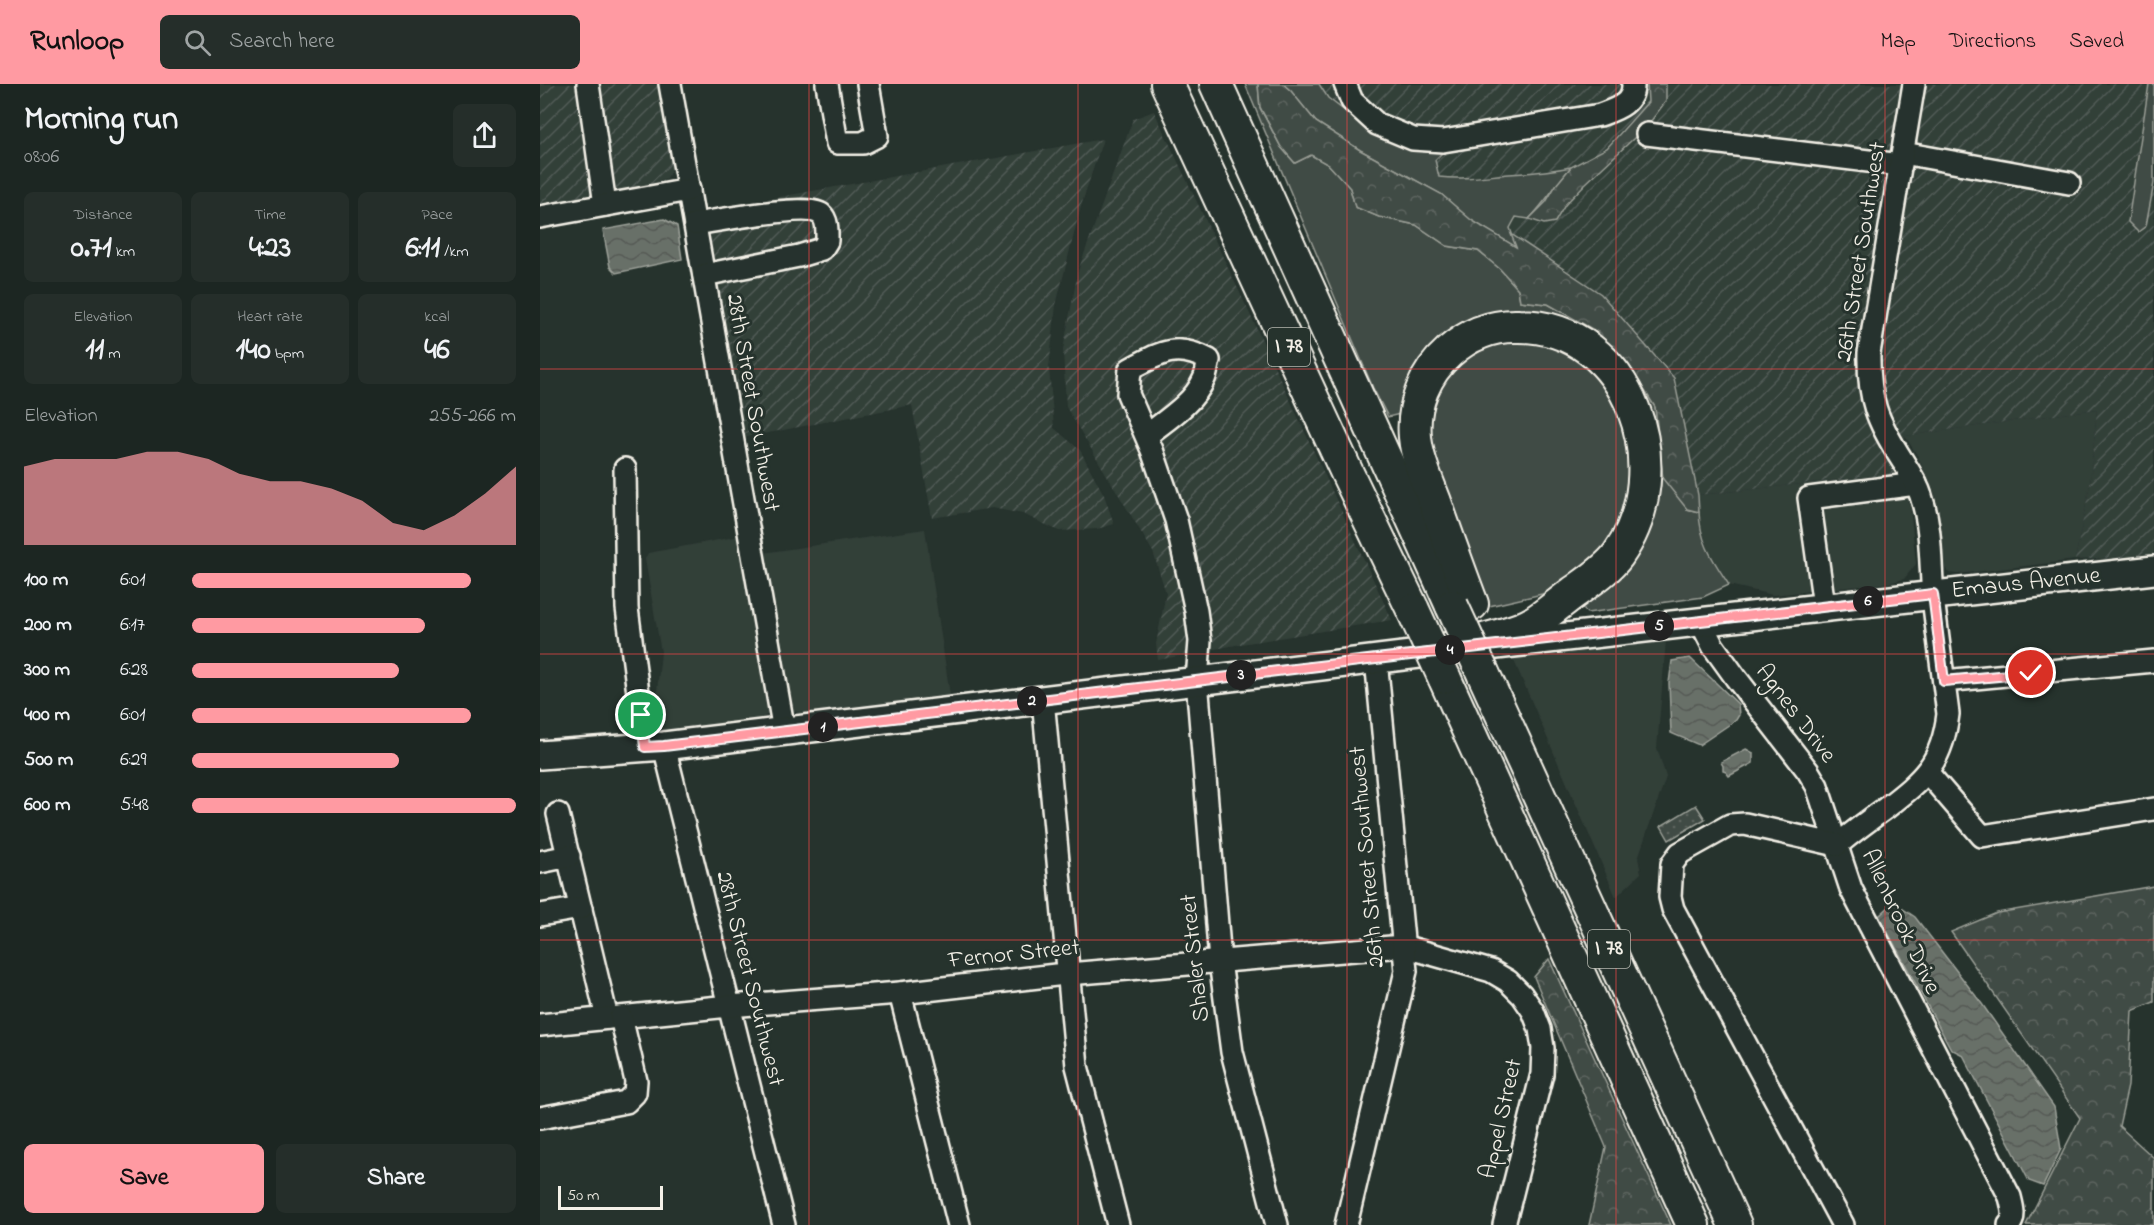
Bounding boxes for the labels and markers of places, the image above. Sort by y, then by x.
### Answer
pin: 6 [1853,586,1883,616]
pin: 5 [1644,611,1674,641]
pin: 4 [1435,635,1465,665]
pin [2005,647,2056,698]
pin: 3 [1226,660,1256,690]
pin: 2 [1017,686,1047,716]
pin [615,689,666,740]
pin: 1 [808,712,838,742]

